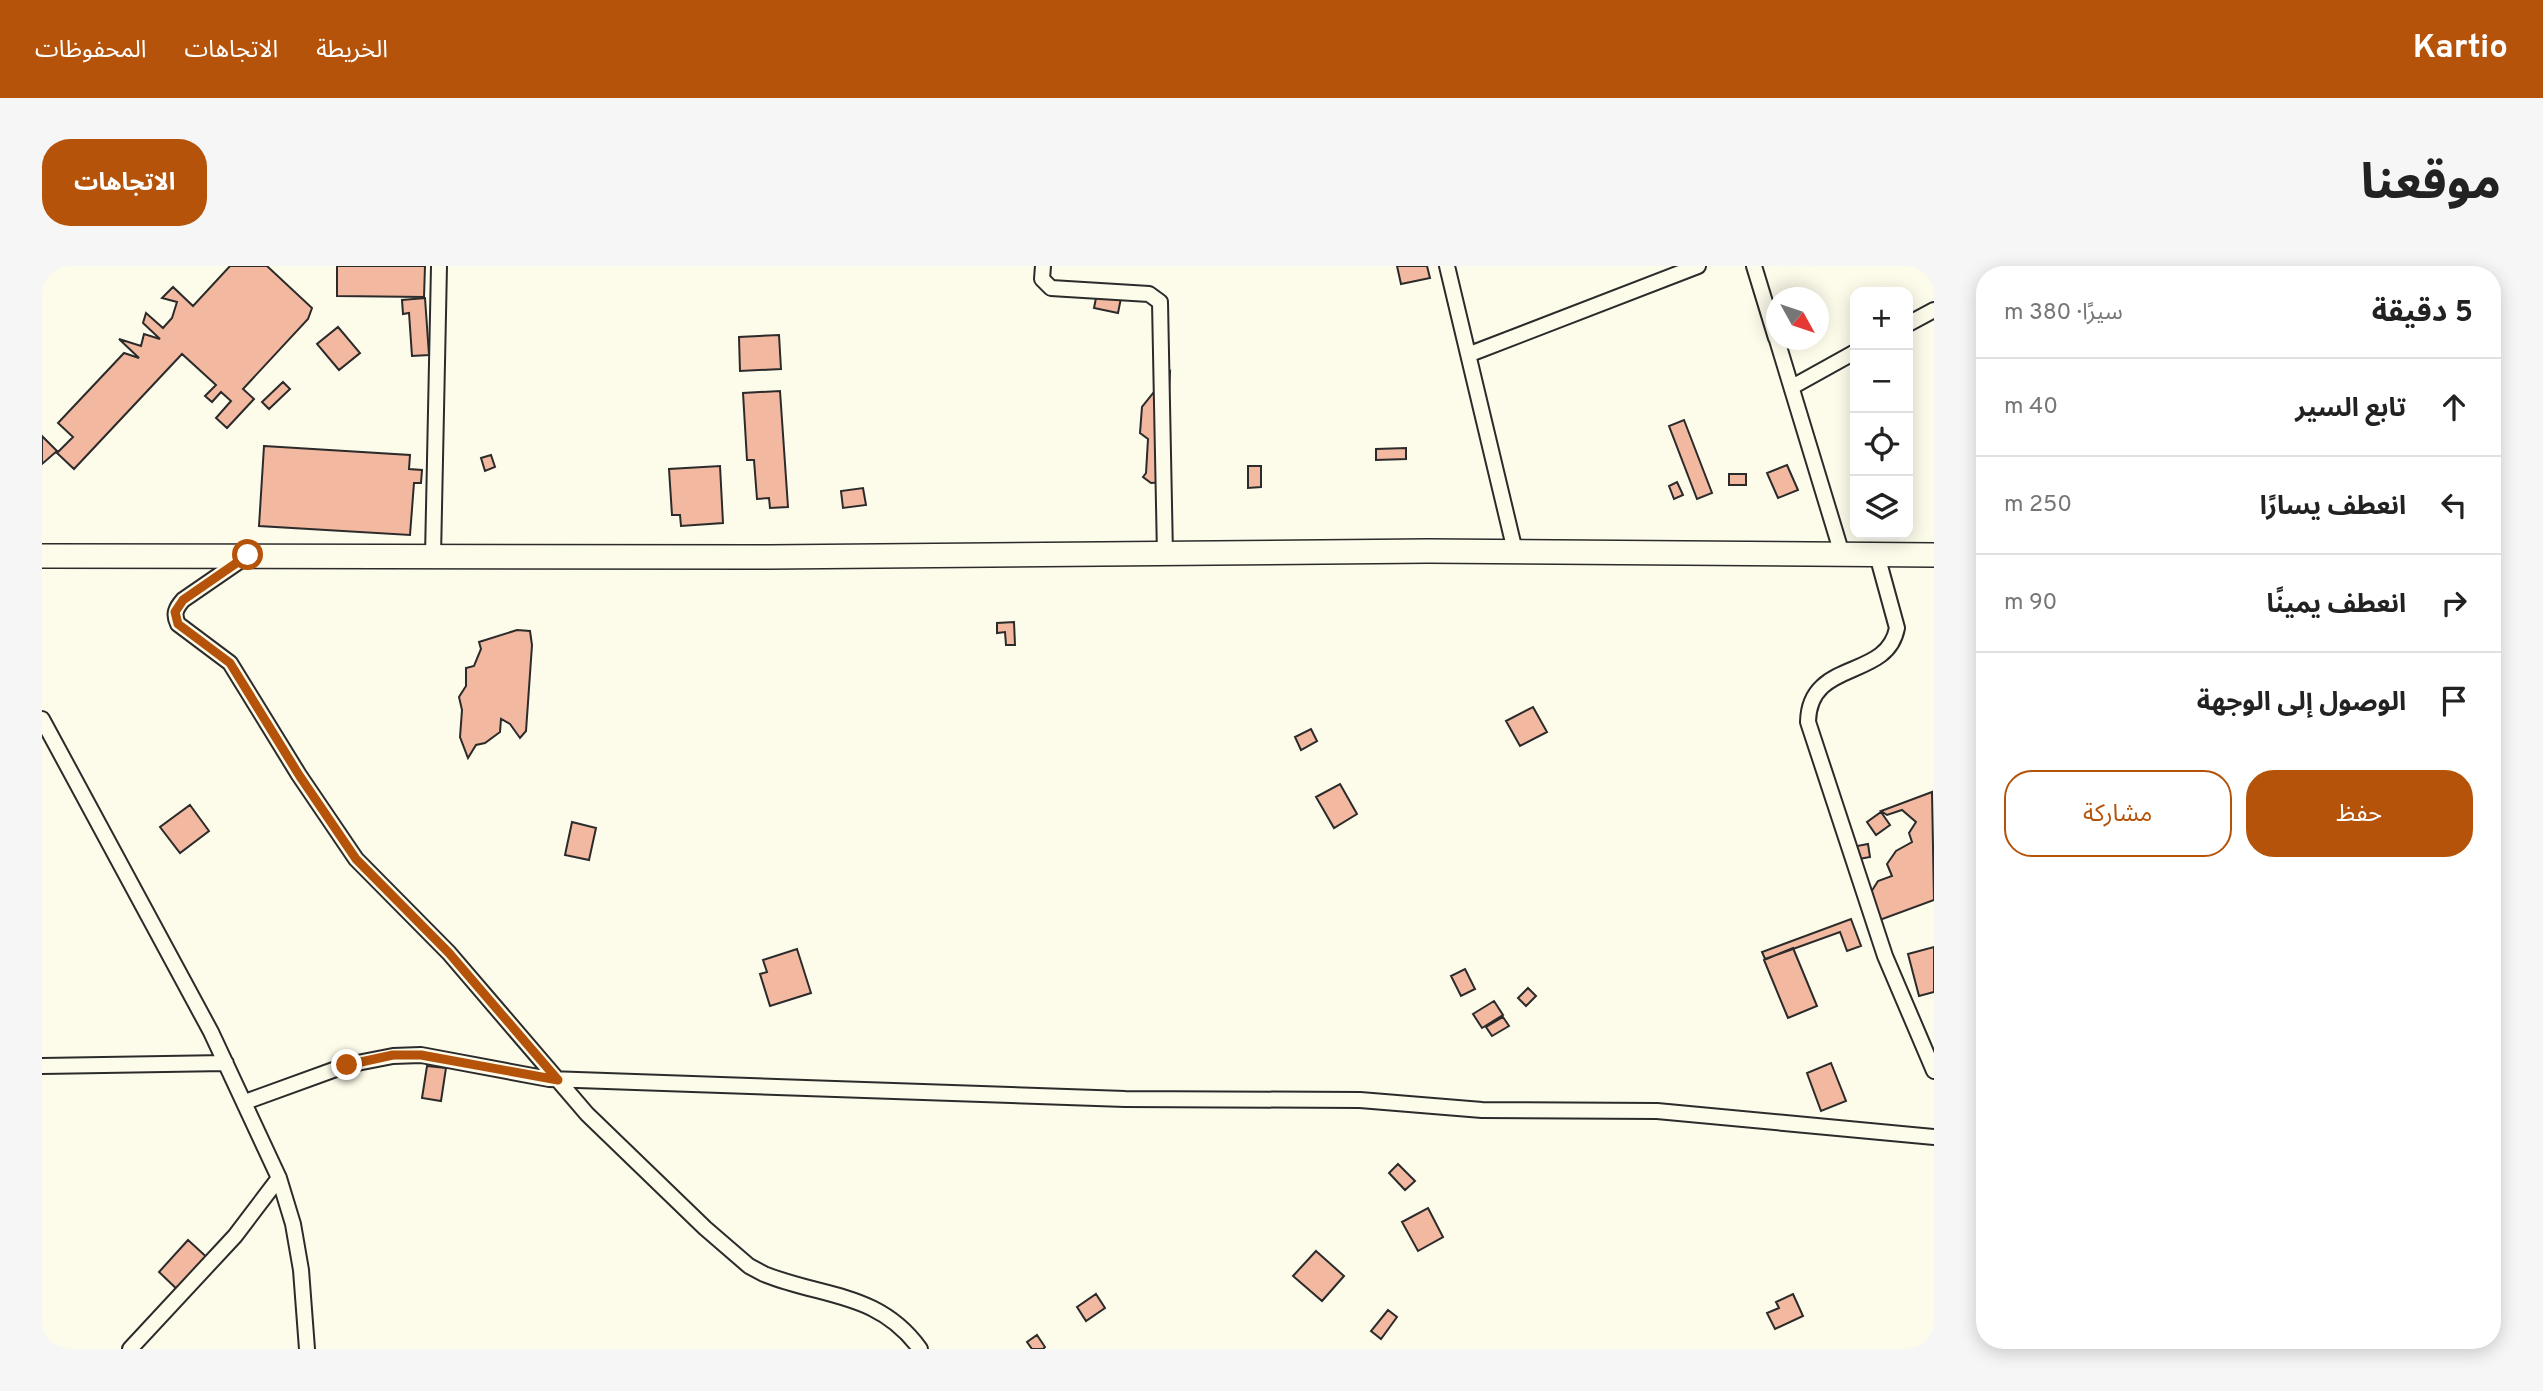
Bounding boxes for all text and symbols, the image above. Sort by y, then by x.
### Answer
text: Kartio [2413,28,2508,70]
text: المحفوظات [35,36,146,66]
text: الاتجاهات [184,36,278,66]
text: الخريطة [316,36,388,66]
button: الاتجاهات [42,139,207,226]
text: موقعنا [2361,155,2501,217]
north arrow [1766,287,1829,350]
map controls [1850,287,1913,539]
button: + [1850,287,1913,350]
text: 5 دقيقة [2372,295,2473,332]
text: سيرًا · 380 m [2004,299,2123,328]
button: − [1850,350,1913,413]
icon: ahead [2435,388,2473,426]
text: 40 m [2004,393,2058,422]
text: تابع السير [2295,393,2406,426]
button: locate [1850,413,1913,476]
button: layers [1850,476,1913,539]
icon: left [2435,486,2473,524]
text: 250 m [2004,491,2072,520]
text: انعطف يسارًا [2260,491,2406,524]
route start [232,539,263,570]
icon: right [2435,584,2473,622]
text: 90 m [2004,589,2057,618]
text: انعطف يمينًا [2267,589,2406,622]
icon: arrive [2435,682,2473,720]
text: الوصول إلى الوجهة [2197,687,2406,720]
button: مشاركة [2004,770,2232,857]
button: حفظ [2246,770,2473,857]
route end [331,1049,362,1080]

